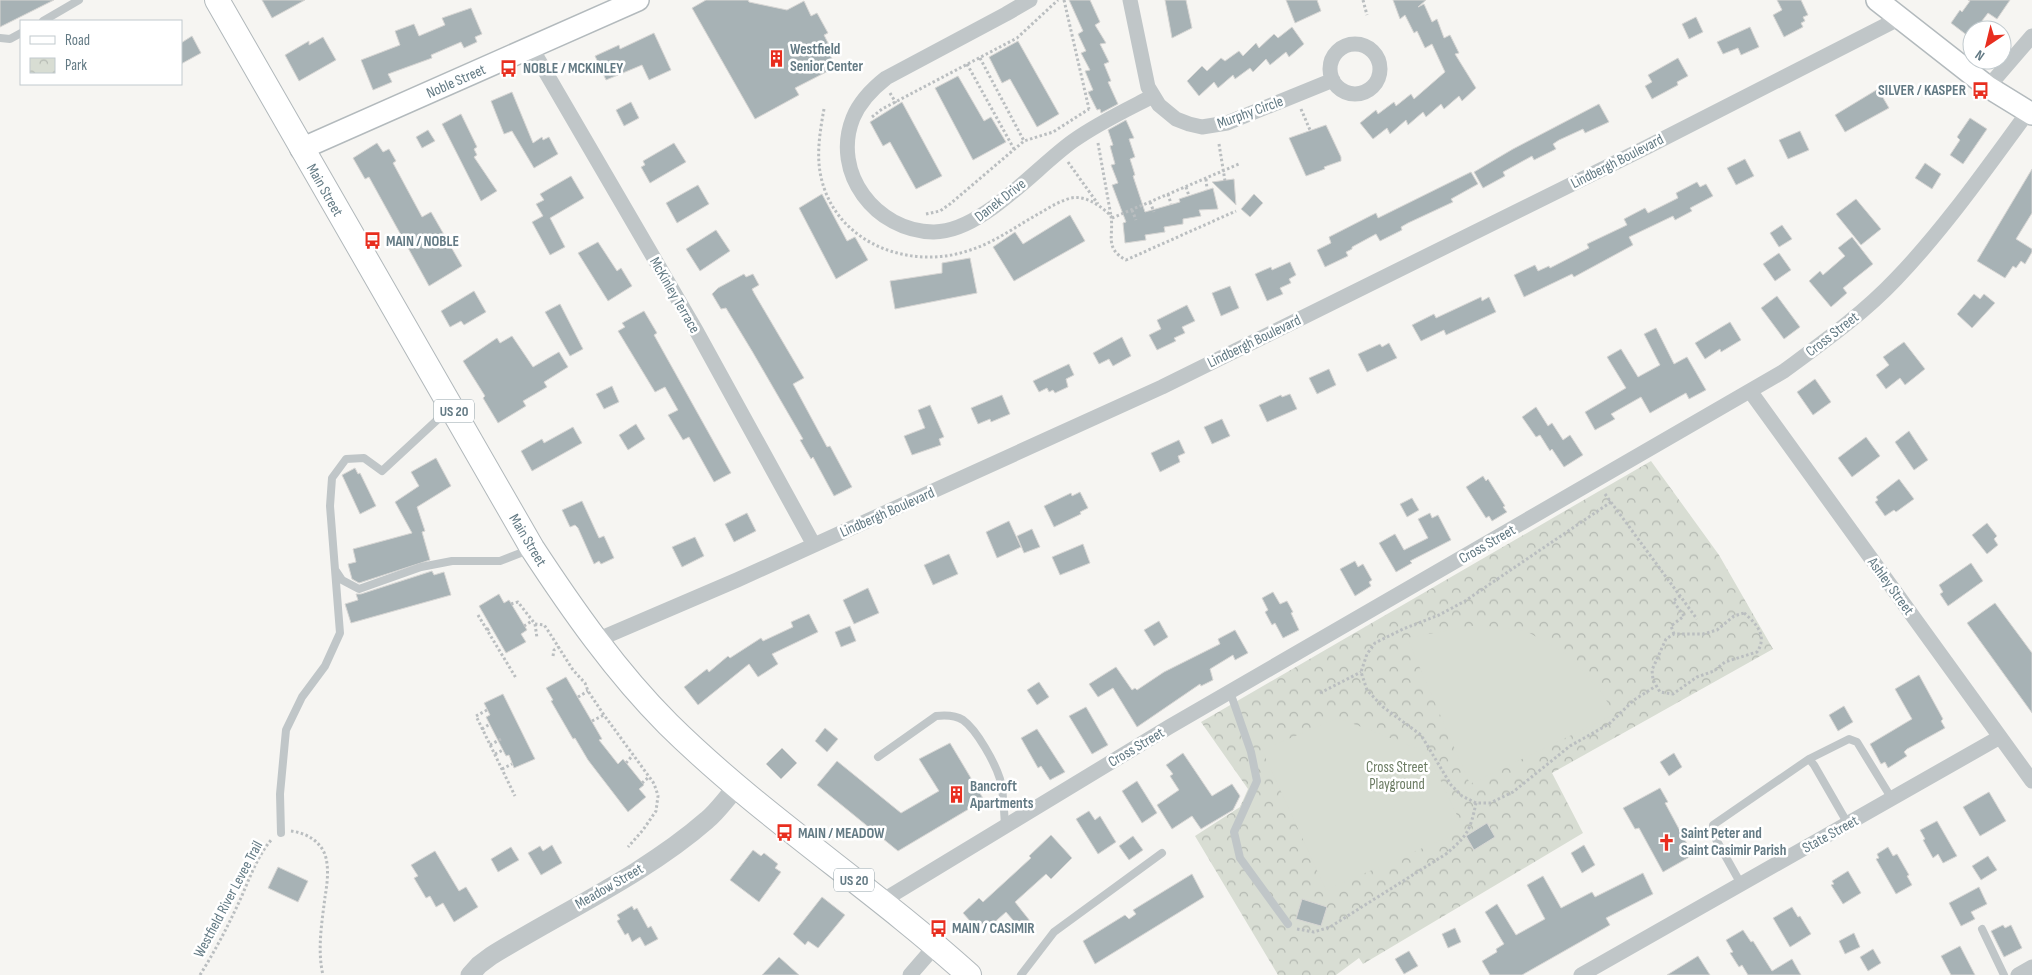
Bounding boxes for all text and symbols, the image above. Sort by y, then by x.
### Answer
legend [20,20,182,85]
north arrow [1962,20,2012,70]
text: Road [65,31,90,50]
place label: Westfield Senior Center [790,40,863,76]
text: N [1972,46,1988,64]
building icon: Westfield Senior Center [766,48,786,68]
text: Park [65,56,87,75]
bus stop icon: NOBLE / MCKINLEY [499,58,519,78]
place label: NOBLE / MCKINLEY [523,59,623,78]
street label: Noble Street [424,60,489,103]
bus stop icon: SILVER / KASPER [1970,80,1990,100]
place label: SILVER / KASPER [1878,81,1967,100]
street label: Murphy Circle [1214,92,1286,133]
street label: Lindbergh Boulevard [1568,130,1667,193]
street label: Main Street [302,160,347,220]
street label: Danek Drive [971,174,1030,226]
bus stop icon: MAIN / NOBLE [362,231,382,251]
place label: MAIN / NOBLE [386,232,459,251]
street label: McKinley Terrace [645,254,704,337]
street label: Cross Street [1802,308,1863,361]
street label: Lindbergh Boulevard [1204,311,1304,372]
road number: US 20 [434,400,474,422]
street label: Lindbergh Boulevard [837,483,937,542]
street label: Main Street [505,511,551,570]
street label: Cross Street [1456,520,1519,568]
street label: Ashley Street [1863,553,1918,619]
street label: Cross Street [1105,723,1168,772]
park label: Cross Street Playground [1366,758,1428,794]
place label: Bancroft Apartments [969,777,1034,813]
building icon: Bancroft Apartments [946,785,966,805]
street label: State Street [1799,811,1862,858]
bus stop icon: MAIN / MEADOW [774,823,794,843]
place label: MAIN / MEADOW [798,824,885,843]
place label: Saint Peter and Saint Casimir Parish [1681,824,1786,860]
church icon: Saint Peter and Saint Casimir Parish [1657,832,1677,852]
street label: Westfield River Levee Trail [190,838,267,961]
street label: Meadow Street [572,859,647,914]
road number: US 20 [834,868,874,892]
bus stop icon: MAIN / CASIMIR [928,918,948,938]
place label: MAIN / CASIMIR [952,919,1035,938]

